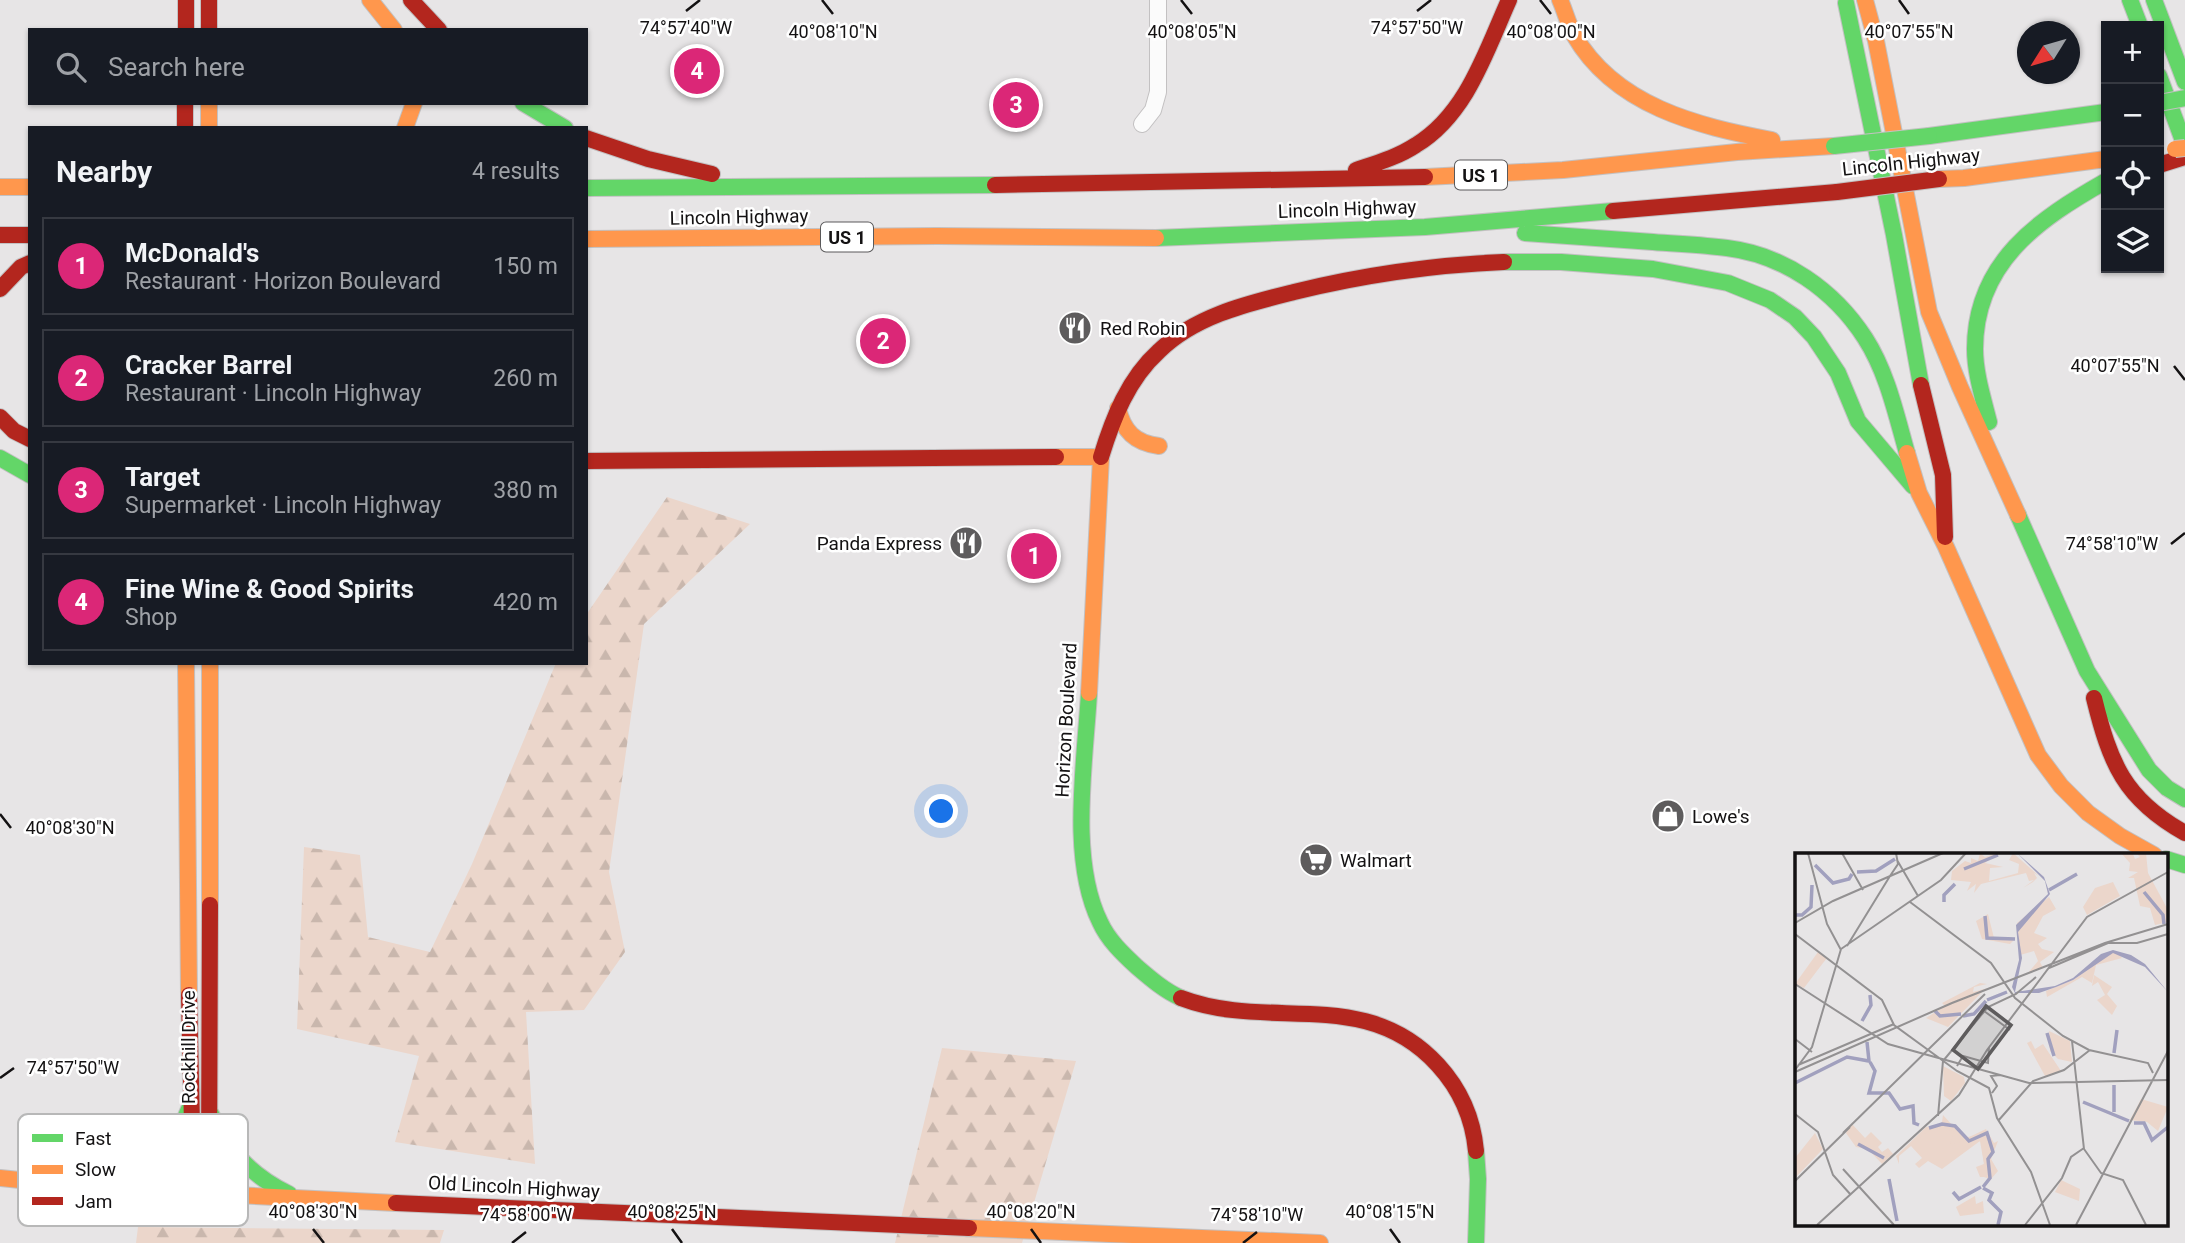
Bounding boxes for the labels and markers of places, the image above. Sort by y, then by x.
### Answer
pin: 4 [674,45,720,97]
pin: 3 [993,79,1039,131]
restaurant icon: Red Robin [1056,309,1094,347]
pin: 2 [860,315,906,367]
place label: Red Robin [1100,317,1186,340]
restaurant icon: Panda Express [947,524,985,562]
pin: 1 [1011,530,1057,582]
place label: Panda Express [817,532,942,555]
shop icon: Lowe's [1649,797,1687,835]
place label: Lowe's [1692,805,1750,828]
supermarket icon: Walmart [1297,841,1335,879]
place label: Walmart [1340,849,1412,872]

